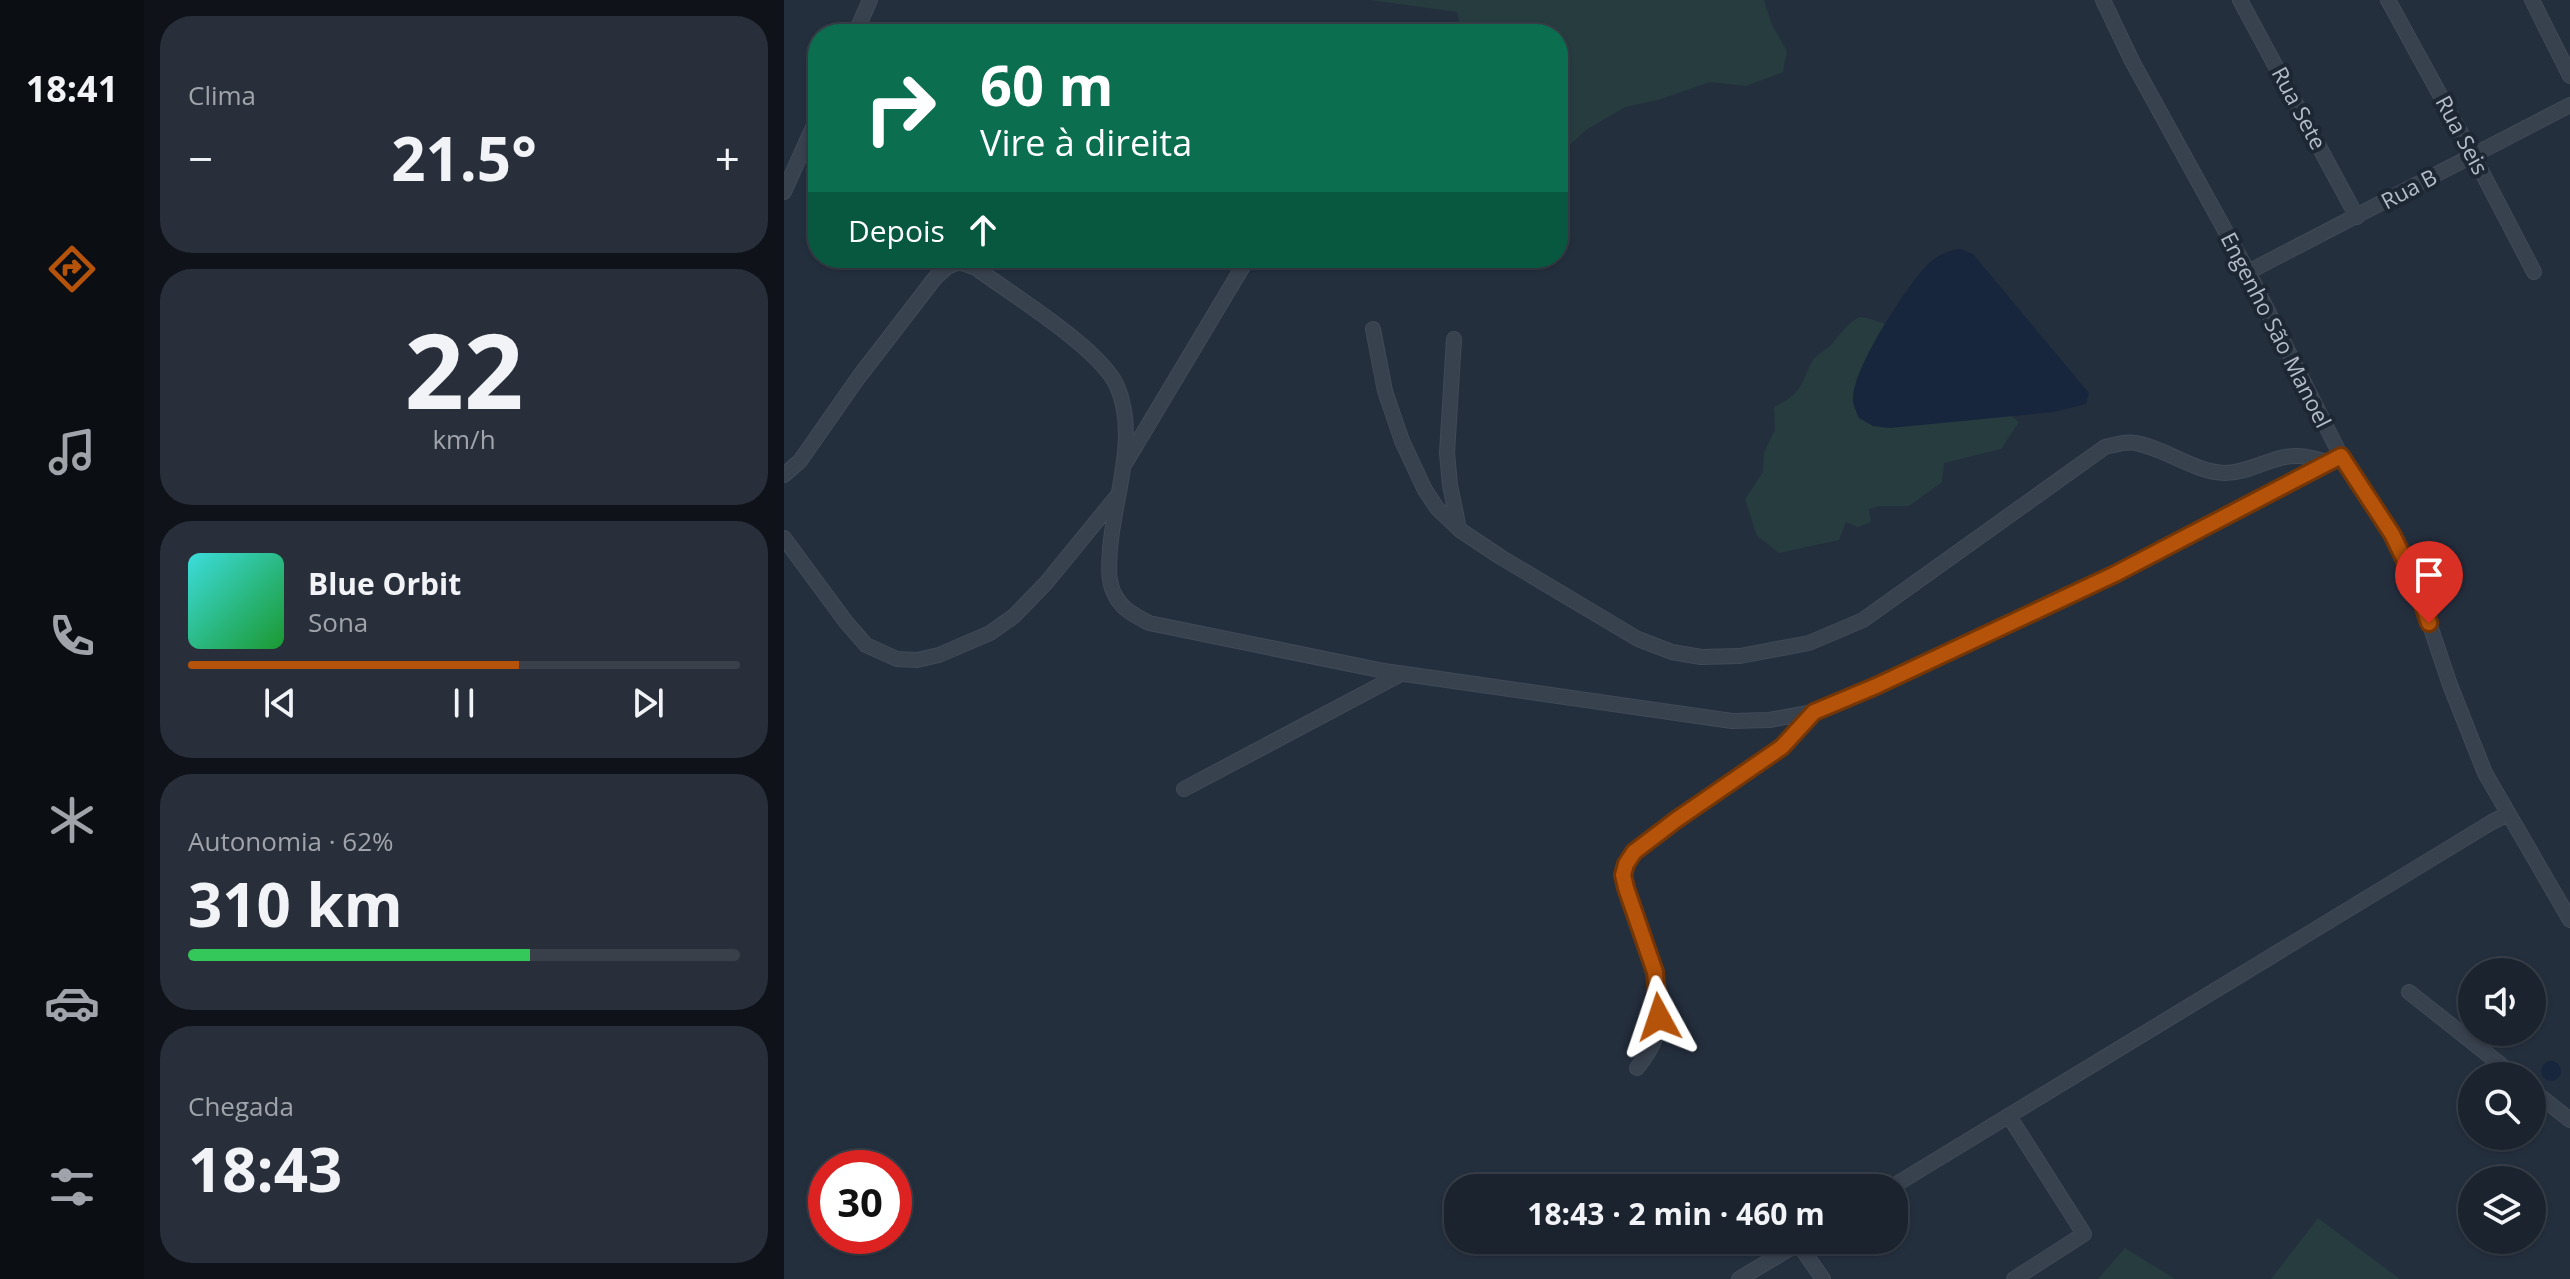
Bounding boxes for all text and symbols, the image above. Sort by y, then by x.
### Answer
text: 60 m [980,46,1114,122]
icon: right [848,56,952,160]
street label: Rua Sete [2266,61,2334,154]
text: 18:41 [26,64,118,113]
text: Clima [188,77,256,113]
street label: Rua Seis [2430,90,2496,179]
text: 21.5° [391,117,537,199]
text: Vire à direita [980,118,1192,167]
text: − [188,128,213,188]
text: + [715,128,740,188]
street label: Rua B [2375,161,2442,215]
icon: ahead [961,208,1005,252]
text: Depois [848,210,945,251]
street label: Engenho São Manoel [2215,227,2339,433]
icon: directions [44,241,100,297]
text: 22 [405,298,523,439]
text: km/h [432,421,496,457]
icon: music [44,424,100,480]
pin [2395,541,2463,623]
icon: arrive [2407,553,2451,597]
text: Blue Orbit [308,563,461,604]
text: Sona [308,604,368,640]
icon: phone [44,608,100,664]
icon: previous [258,681,302,725]
icon: pause [442,681,486,725]
icon: next [626,681,670,725]
icon: climate [44,792,100,848]
text: Autonomia · 62% [188,823,394,859]
text: 310 km [188,863,403,945]
map controls [2458,958,2546,1254]
button: sound [2458,958,2546,1046]
icon: car [44,975,100,1031]
position arrow [1617,975,1701,1059]
button: search [2458,1062,2546,1150]
text: Chegada [188,1088,294,1124]
text: 18:43 [188,1128,342,1210]
speed limit sign: 30 [808,1150,912,1254]
icon: filters [44,1159,100,1215]
button: layers [2458,1166,2546,1254]
text: 18:43 · 2 min · 460 m [1527,1193,1825,1234]

